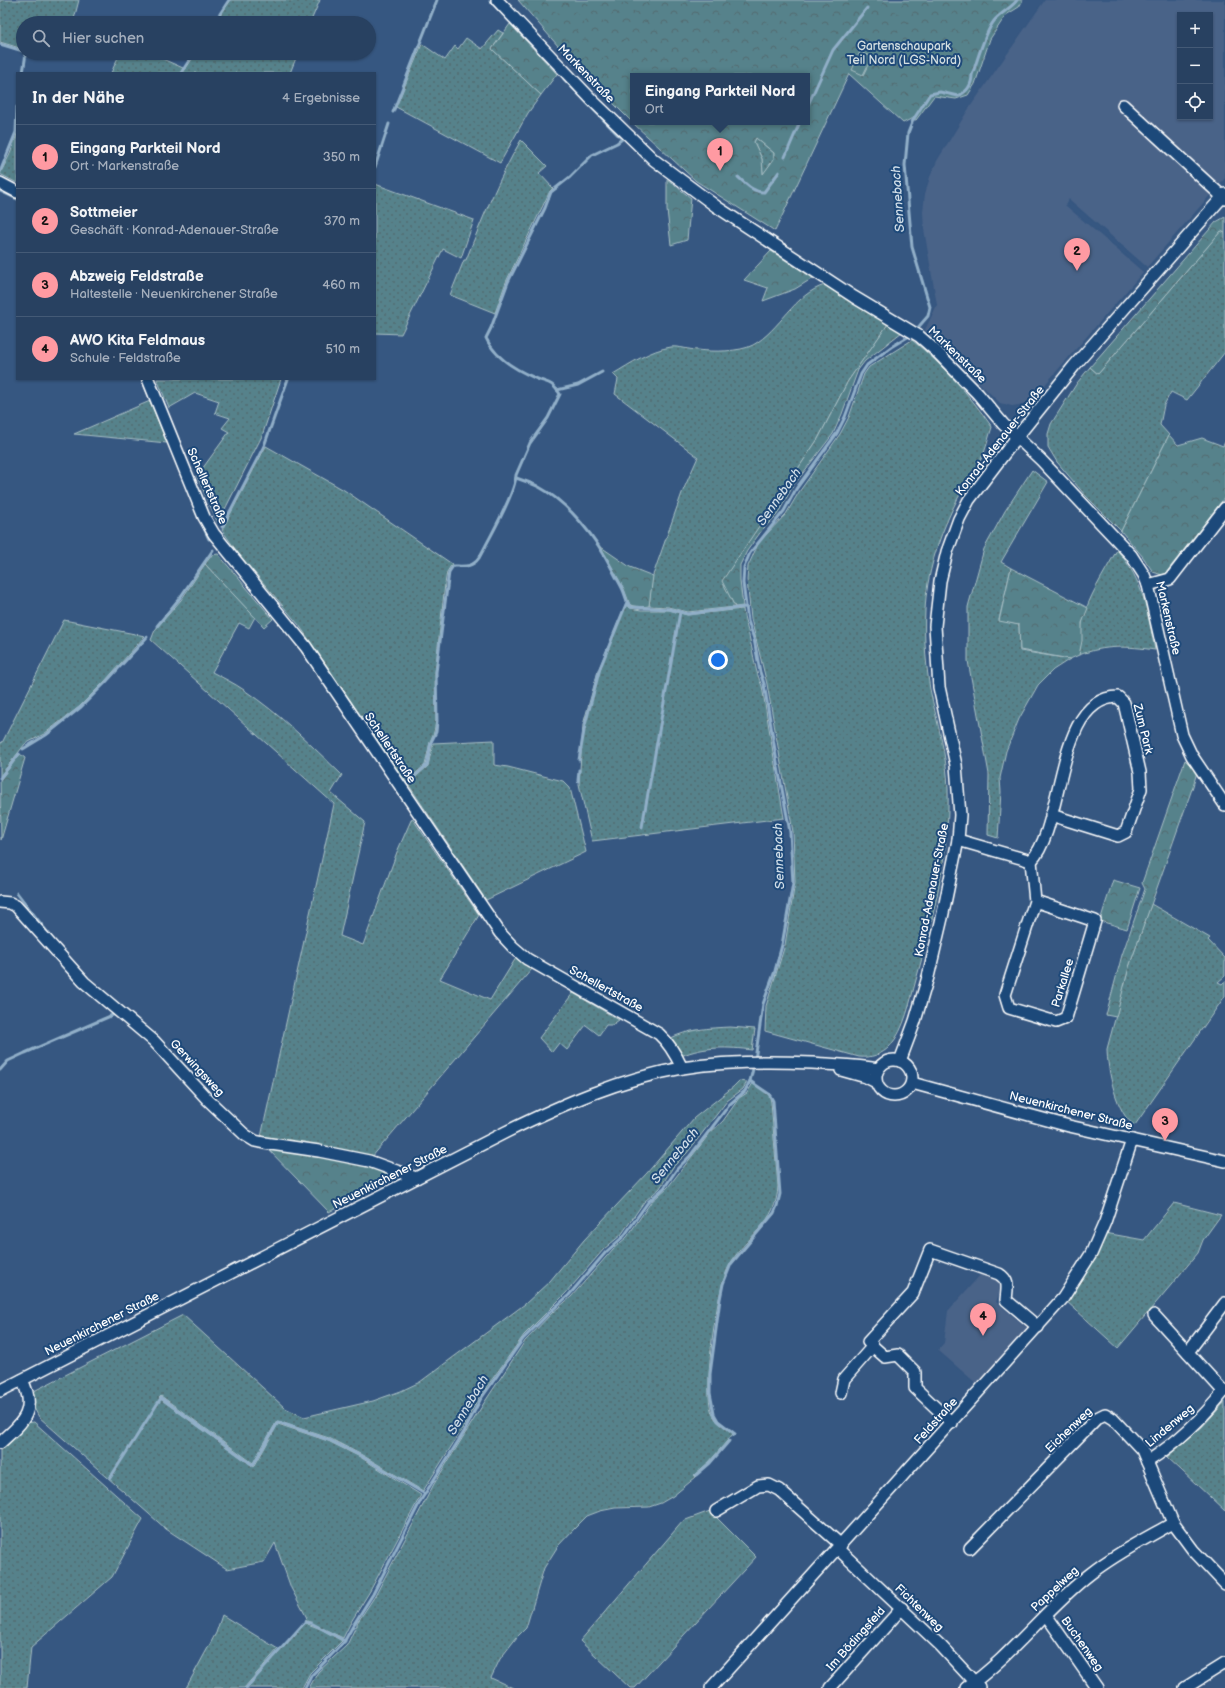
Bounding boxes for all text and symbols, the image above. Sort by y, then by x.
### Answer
map controls [1177,12,1213,120]
button: + [1177,12,1213,48]
search box [16,16,376,60]
icon: search [30,27,52,49]
text: Hier suchen [62,29,144,48]
park label: Gartenschaupark Teil Nord (LGS-Nord) [847,39,961,68]
street label: Markenstraße [554,42,618,106]
button: − [1177,48,1213,84]
popup [630,73,810,125]
text: Eingang Parkteil Nord [645,82,795,101]
button: locate [1177,84,1213,120]
text: In der Nähe [32,88,125,108]
text: 4 Ergebnisse [282,90,360,106]
text: Ort [645,101,664,117]
pin: 1 [707,138,733,171]
text: Eingang Parkteil Nord [70,139,220,158]
text: 1 [42,149,48,165]
text: 350 m [323,149,360,165]
text: Ort · Markenstraße [70,158,179,174]
water label: Sennebach [888,165,908,233]
text: Sottmeier [70,203,137,222]
text: 2 [41,213,49,229]
text: 370 m [324,213,360,229]
text: Geschäft · Konrad-Adenauer-Straße [70,222,279,238]
pin: 2 [1064,238,1090,271]
text: Abzweig Feldstraße [70,267,204,286]
text: 3 [41,277,49,293]
text: 460 m [322,277,360,293]
text: Haltestelle · Neuenkirchener Straße [70,286,278,302]
street label: Markenstraße [925,323,989,387]
text: AWO Kita Feldmaus [70,331,205,350]
text: 4 [41,341,49,357]
text: 510 m [326,341,360,357]
text: Schule · Feldstraße [70,350,181,366]
street label: Konrad-Adenauer-Straße [952,383,1048,499]
street label: Schellertstraße [183,445,231,527]
water label: Sennebach [753,465,805,529]
street label: Markenstraße [1152,580,1184,656]
your location [708,650,728,670]
street label: Zum Park [1129,701,1156,756]
street label: Schellertstraße [361,710,419,786]
water label: Sennebach [770,822,788,890]
street label: Konrad-Adenauer-Straße [912,822,952,958]
street label: Parkallee [1048,957,1078,1009]
street label: Schellertstraße [566,963,646,1015]
street label: Gerwingsweg [167,1036,227,1100]
street label: Neuenkirchener Straße [1008,1088,1134,1134]
pin: 3 [1152,1108,1178,1141]
water label: Sennebach [648,1125,702,1187]
street label: Neuenkirchener Straße [330,1142,450,1212]
street label: Neuenkirchener Straße [42,1289,162,1359]
pin: 4 [970,1303,996,1336]
water label: Sennebach [444,1372,492,1438]
street label: Feldstraße [911,1395,961,1447]
street label: Lindenweg [1143,1401,1198,1451]
street label: Eichenweg [1042,1404,1096,1456]
street label: Pappelweg [1028,1563,1082,1615]
street label: Fichtenweg [891,1581,947,1635]
street label: Im Bödingsfeld [823,1604,889,1674]
street label: Buchenweg [1058,1614,1106,1674]

